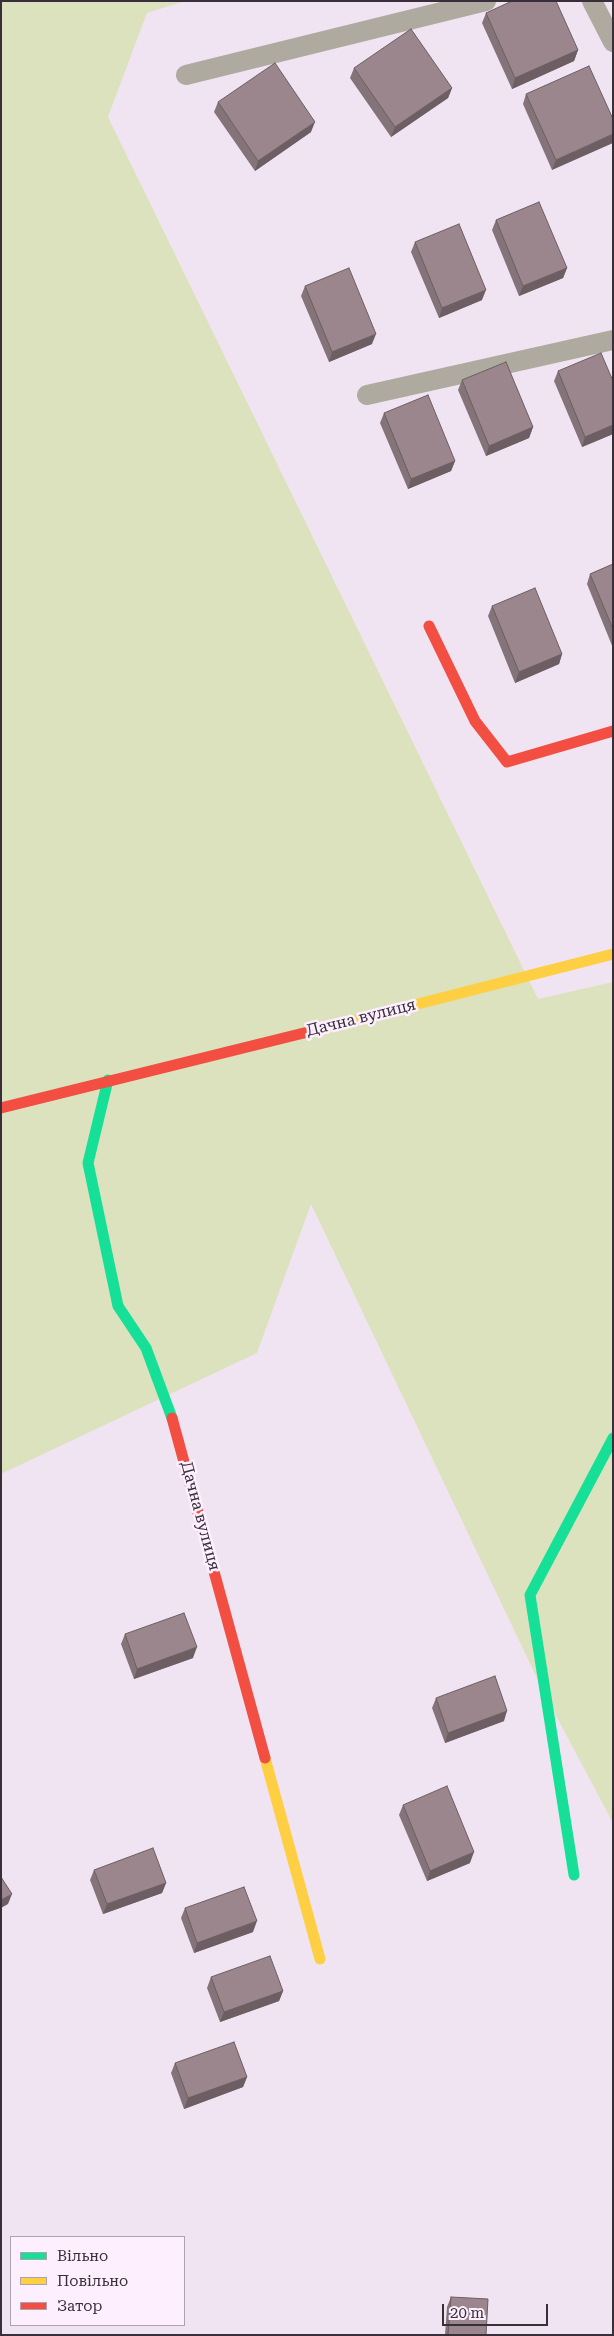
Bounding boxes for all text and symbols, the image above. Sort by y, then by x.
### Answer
street label: Дачна вулиця [304,995,418,1041]
street label: Дачна вулиця [176,1459,224,1573]
legend [10,2236,185,2326]
text: Вільно [57,2247,108,2265]
text: Повільно [57,2272,128,2290]
scale bar [444,2294,550,2326]
text: Затор [57,2297,102,2315]
text: 20 m [450,2304,484,2322]

